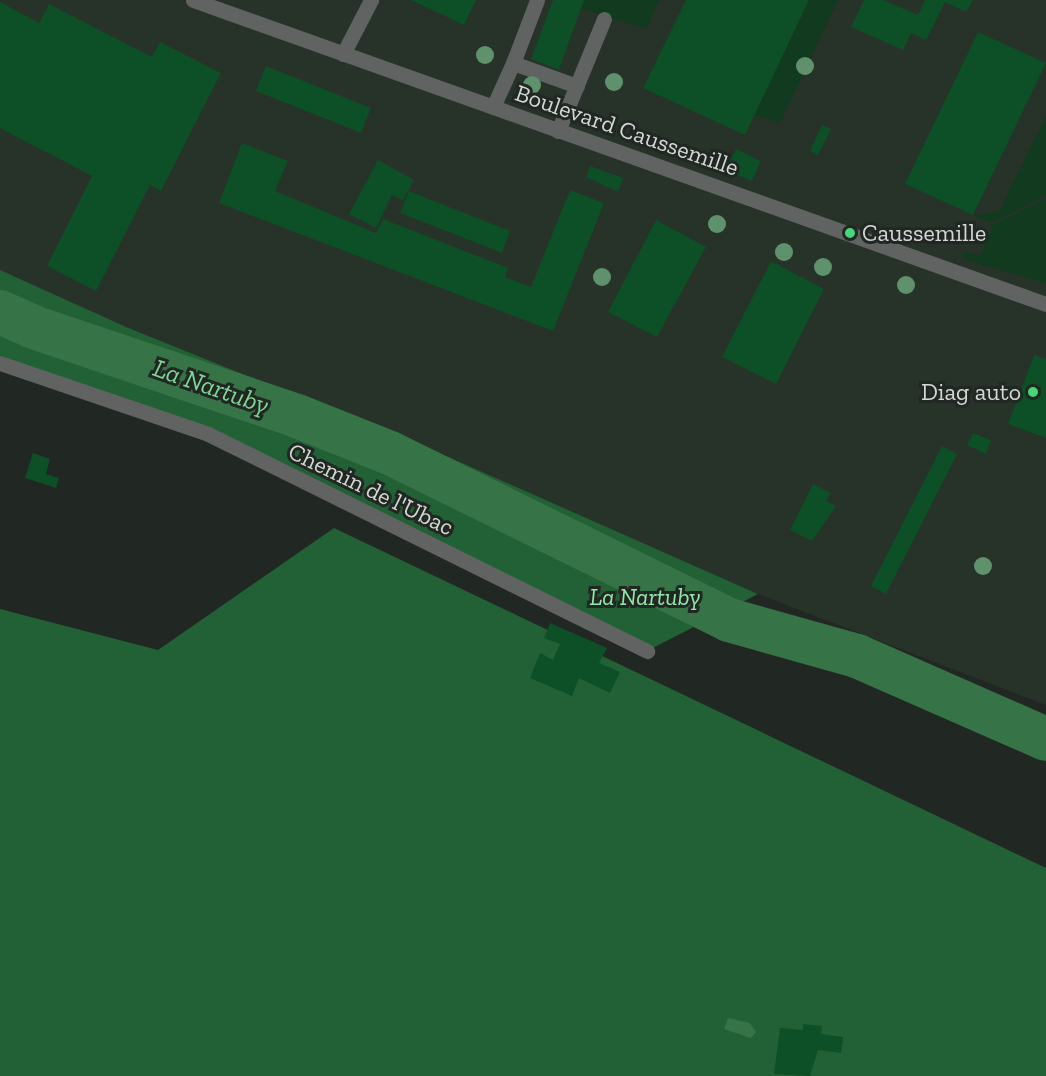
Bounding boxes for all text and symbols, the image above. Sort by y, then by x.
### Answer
street label: Boulevard Caussemille [512,78,742,182]
place label: Caussemille [862,219,986,247]
marker: Caussemille [843,226,857,240]
water label: La Nartuby [149,353,273,421]
place label: Diag auto [921,378,1021,406]
marker: Diag auto [1026,385,1040,399]
street label: Chemin de l'Ubac [284,437,458,541]
park label: La Nartuby [590,583,700,611]

